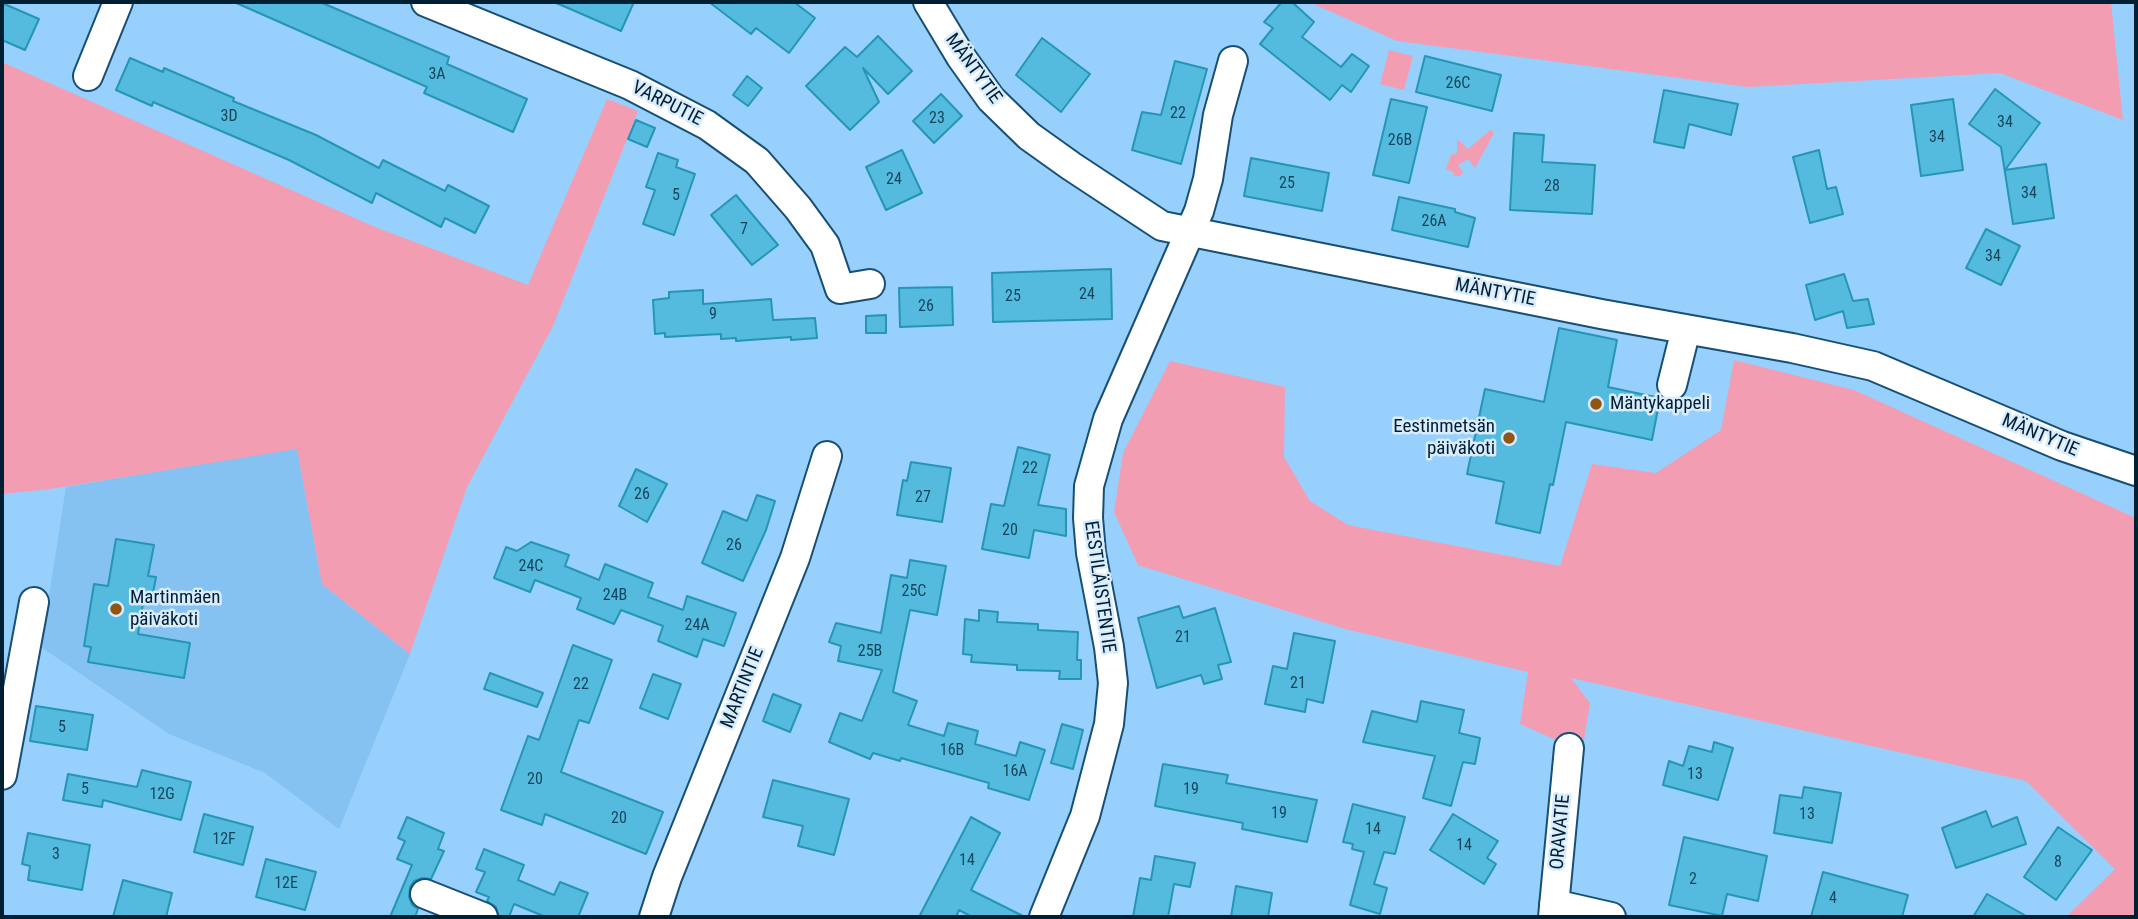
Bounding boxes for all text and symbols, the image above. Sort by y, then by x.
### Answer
street label: MÄNTYTIE [940,29,1006,109]
house number: 3A [428,65,446,85]
house number: 26C [1446,74,1470,94]
street label: VARPUTIE [628,77,706,131]
house number: 22 [1170,104,1186,124]
house number: 3D [220,107,238,127]
house number: 23 [929,109,945,129]
house number: 34 [1997,113,2013,133]
house number: 34 [1929,128,1945,148]
house number: 26B [1388,131,1412,151]
house number: 24 [886,170,902,190]
house number: 25 [1279,174,1295,194]
house number: 28 [1544,177,1560,197]
house number: 34 [2021,184,2037,204]
house number: 5 [672,186,680,206]
house number: 26A [1421,212,1447,232]
house number: 7 [740,220,748,240]
house number: 34 [1985,247,2001,267]
street label: MÄNTYTIE [1453,274,1537,312]
house number: 24 [1079,285,1095,305]
house number: 25 [1005,287,1021,307]
house number: 26 [918,297,934,317]
house number: 9 [709,305,717,325]
place label: Mäntykappeli [1610,393,1710,415]
marker: Mäntykappeli [1588,396,1604,412]
street label: MÄNTYTIE [1998,410,2082,462]
place label: Eestinmetsän päiväkoti [1393,416,1495,460]
marker: Eestinmetsän päiväkoti [1501,430,1517,446]
house number: 22 [1022,459,1038,479]
house number: 26 [634,485,650,505]
house number: 27 [915,488,931,508]
street label: EESTILÄISTENTIE [1078,520,1120,654]
house number: 20 [1002,521,1018,541]
house number: 26 [726,536,742,556]
house number: 24C [519,557,543,577]
house number: 25C [902,582,926,602]
house number: 24B [603,586,627,606]
place label: Martinmäen päiväkoti [130,587,220,631]
marker: Martinmäen päiväkoti [108,601,124,617]
house number: 24A [684,616,710,636]
house number: 21 [1175,628,1191,648]
house number: 25B [858,642,882,662]
street label: MARTINTIE [717,644,769,732]
house number: 21 [1290,674,1306,694]
house number: 22 [573,675,589,695]
house number: 5 [58,718,66,738]
house number: 16B [940,741,964,761]
house number: 16A [1002,762,1028,782]
house number: 13 [1687,765,1703,785]
house number: 20 [527,770,543,790]
house number: 5 [81,780,89,800]
house number: 19 [1183,780,1199,800]
house number: 12G [149,785,175,805]
street label: ORAVATIE [1546,793,1576,871]
house number: 19 [1271,804,1287,824]
house number: 13 [1799,805,1815,825]
house number: 20 [611,809,627,829]
house number: 14 [1365,820,1381,840]
house number: 12F [212,830,236,850]
house number: 14 [1456,836,1472,856]
house number: 3 [52,845,60,865]
house number: 14 [959,851,975,871]
house number: 8 [2054,853,2062,873]
house number: 2 [1689,870,1697,890]
house number: 12E [274,874,298,894]
house number: 4 [1829,889,1837,909]

